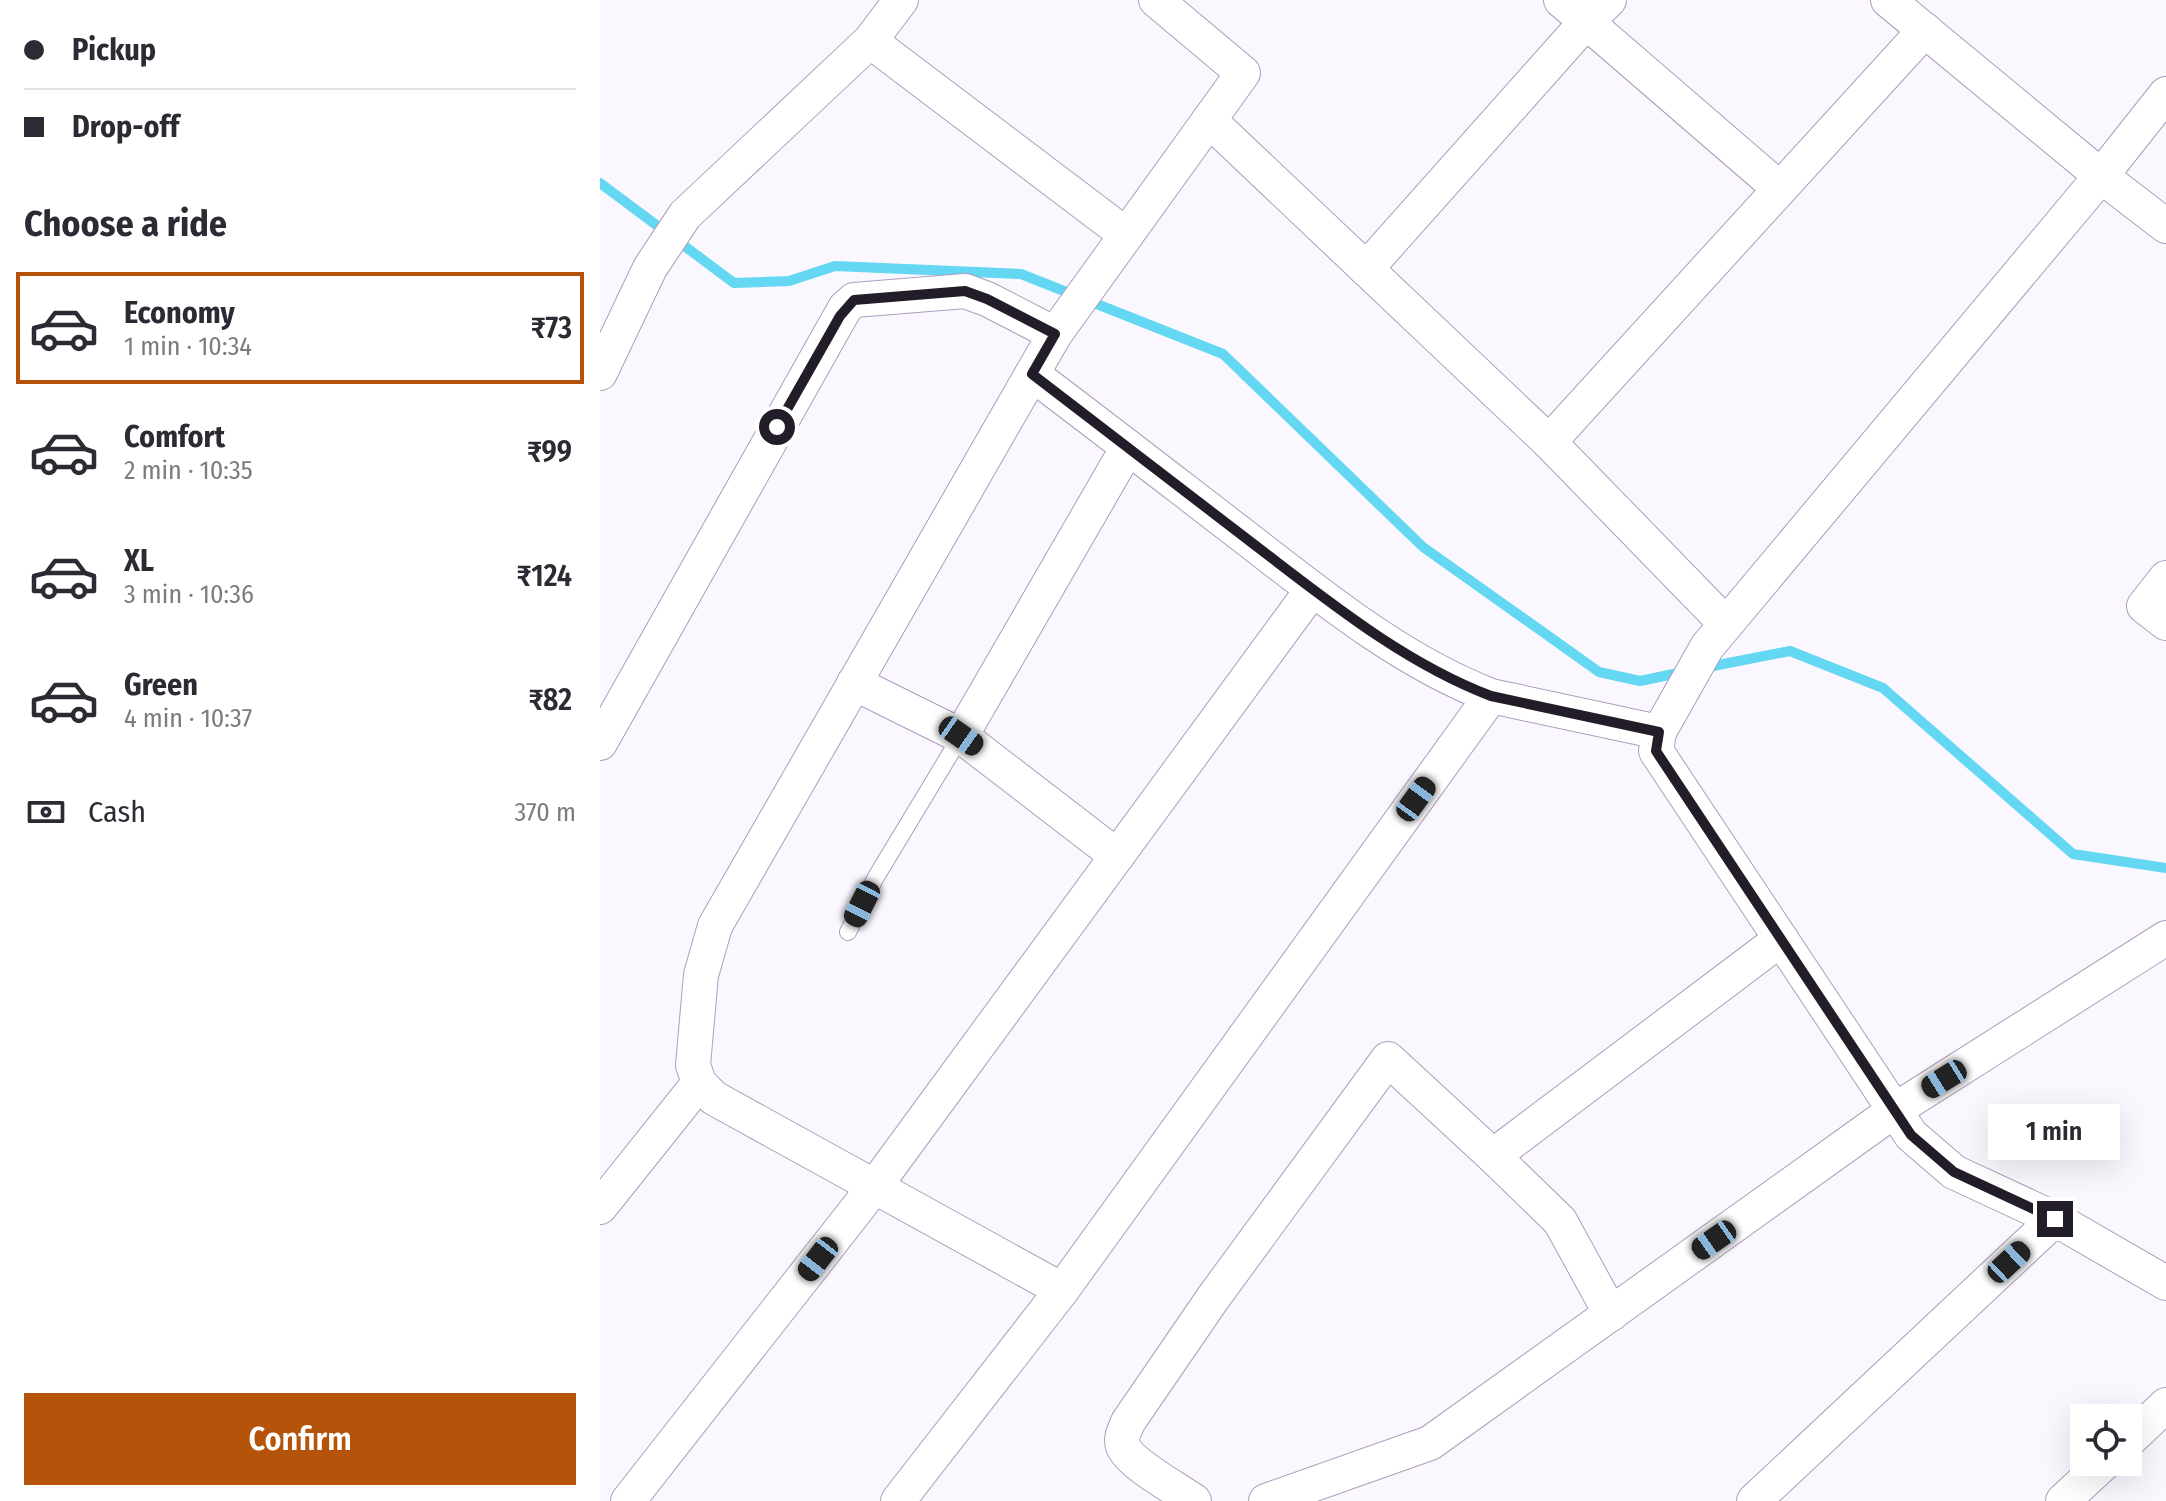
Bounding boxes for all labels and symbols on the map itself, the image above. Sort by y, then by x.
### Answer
route start [759,409,795,445]
car [934,712,988,760]
car [1392,773,1440,825]
car [840,877,884,931]
car [1917,1056,1971,1102]
callout: 1 min [1989,1103,2121,1159]
route end [2037,1201,2073,1237]
car [1687,1216,1741,1264]
car [794,1233,842,1285]
car [1983,1237,2035,1287]

